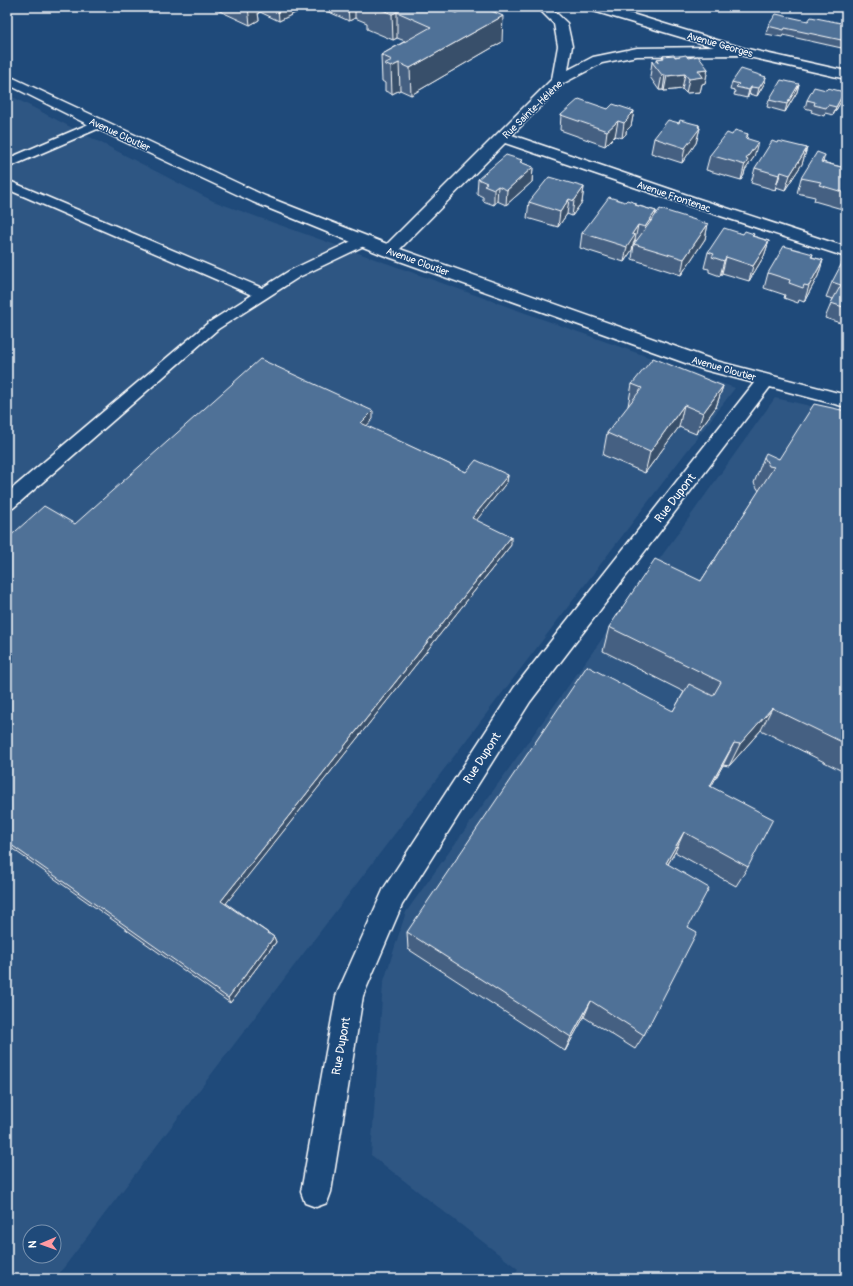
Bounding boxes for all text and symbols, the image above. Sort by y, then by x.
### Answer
street label: Avenue Georges [685,30,754,60]
street label: Rue Sainte-Hélène [500,78,565,141]
street label: Avenue Cloutier [87,115,152,155]
street label: Avenue Frontenac [635,179,712,215]
street label: Avenue Cloutier [385,245,451,279]
street label: Avenue Cloutier [690,354,758,384]
street label: Rue Dupont [652,471,699,526]
street label: Rue Dupont [460,730,505,787]
street label: Rue Dupont [329,1016,354,1076]
north arrow [22,1224,62,1264]
text: N [26,1240,39,1248]

